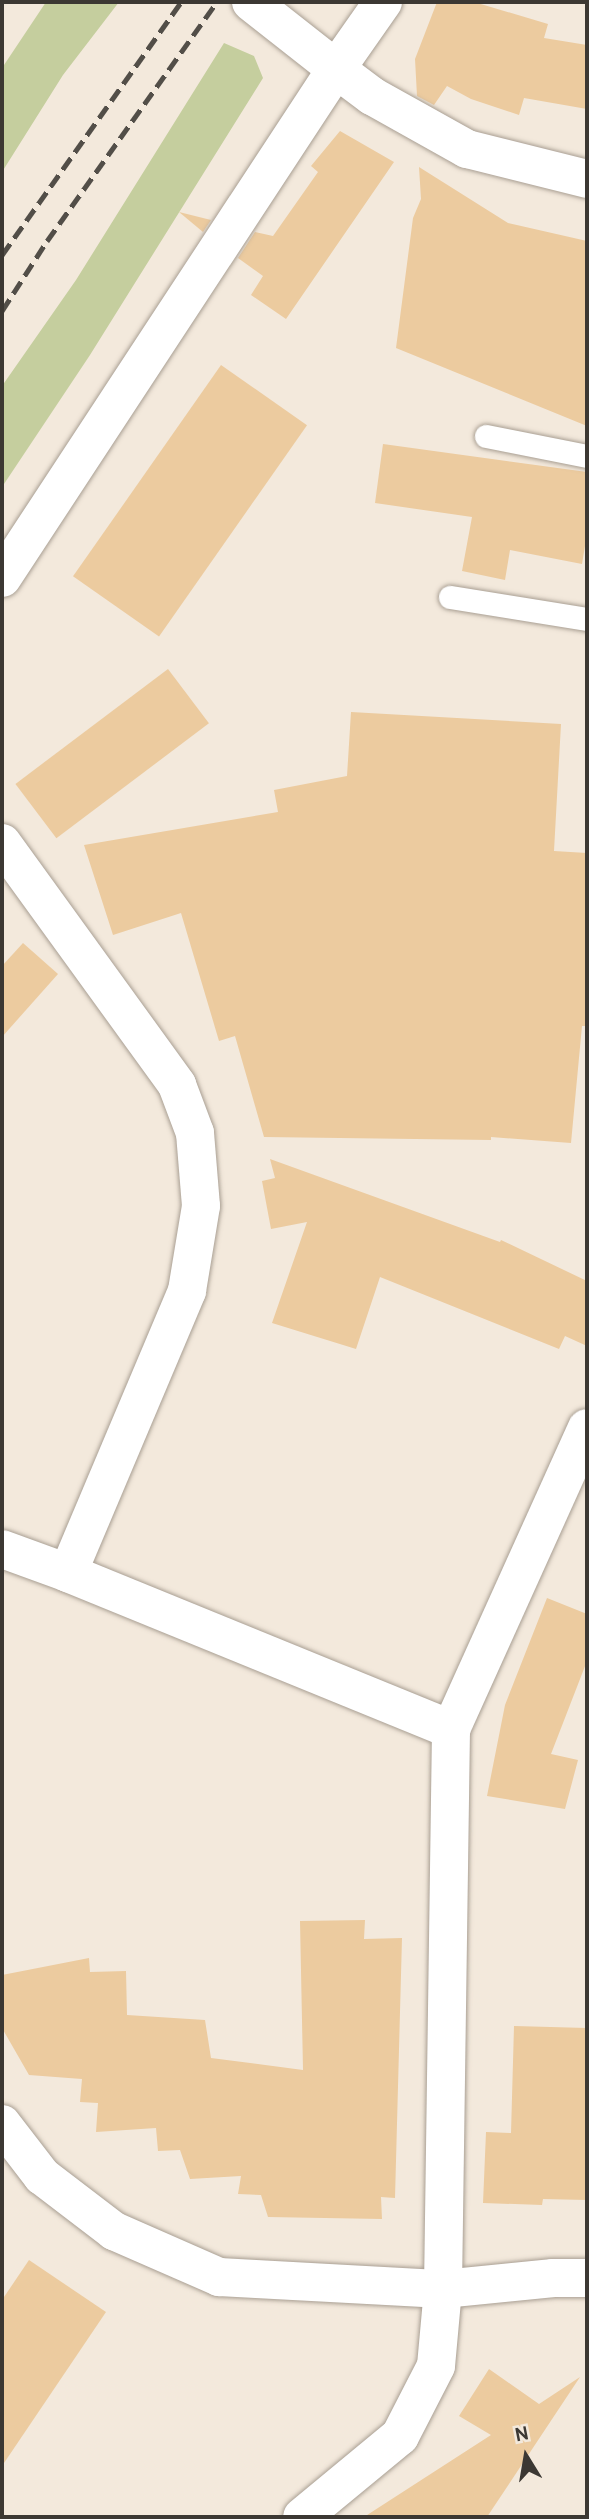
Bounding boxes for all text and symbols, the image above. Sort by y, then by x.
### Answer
north arrow [491,2421,561,2491]
text: N [513,2422,531,2448]

